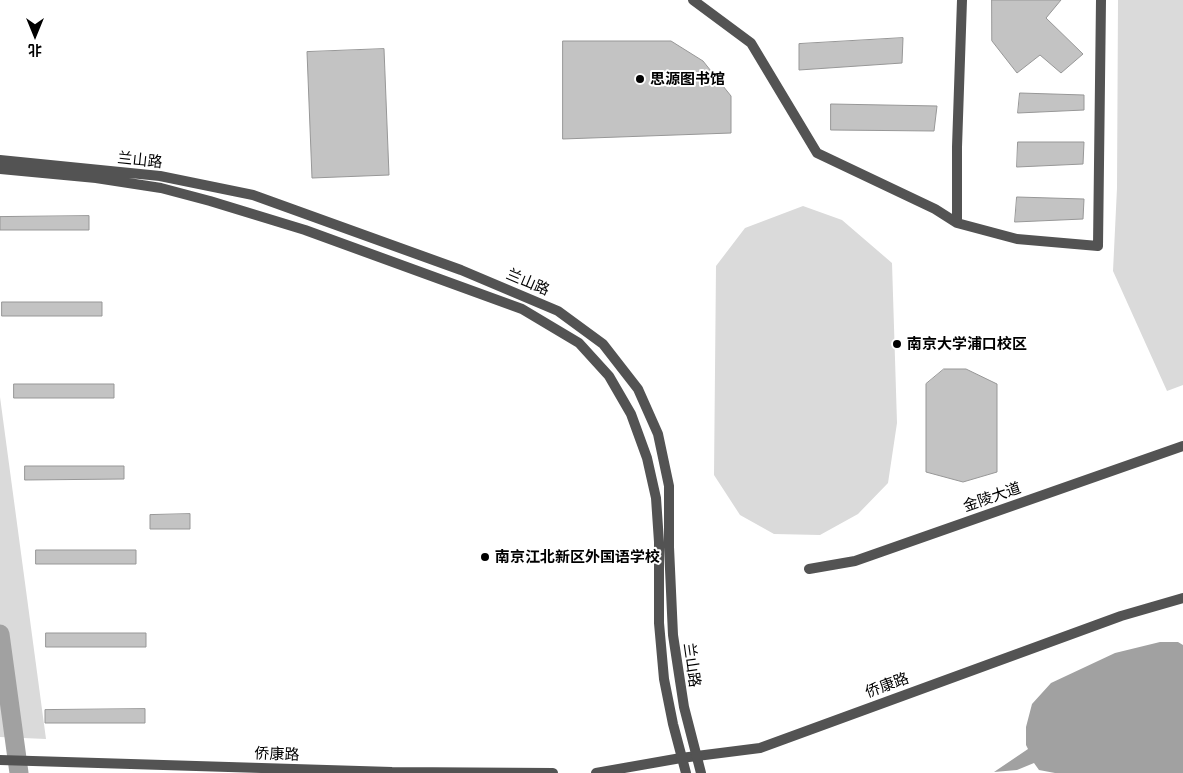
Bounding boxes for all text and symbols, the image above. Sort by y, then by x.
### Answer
north arrow [10,10,60,60]
text: 北 [28,42,42,59]
place label: 思源图书馆 [650,70,725,88]
marker: 思源图书馆 [634,73,646,85]
street label: 兰山路 [117,149,163,171]
street label: 兰山路 [504,265,552,299]
place label: 南京大学浦口校区 [907,335,1027,353]
marker: 南京大学浦口校区 [891,338,903,350]
street label: 金陵大道 [961,479,1023,515]
place label: 南京江北新区外国语学校 [495,548,660,566]
marker: 南京江北新区外国语学校 [479,551,491,563]
street label: 兰山路 [680,641,704,689]
street label: 侨康路 [863,669,911,701]
street label: 侨康路 [254,744,300,764]

